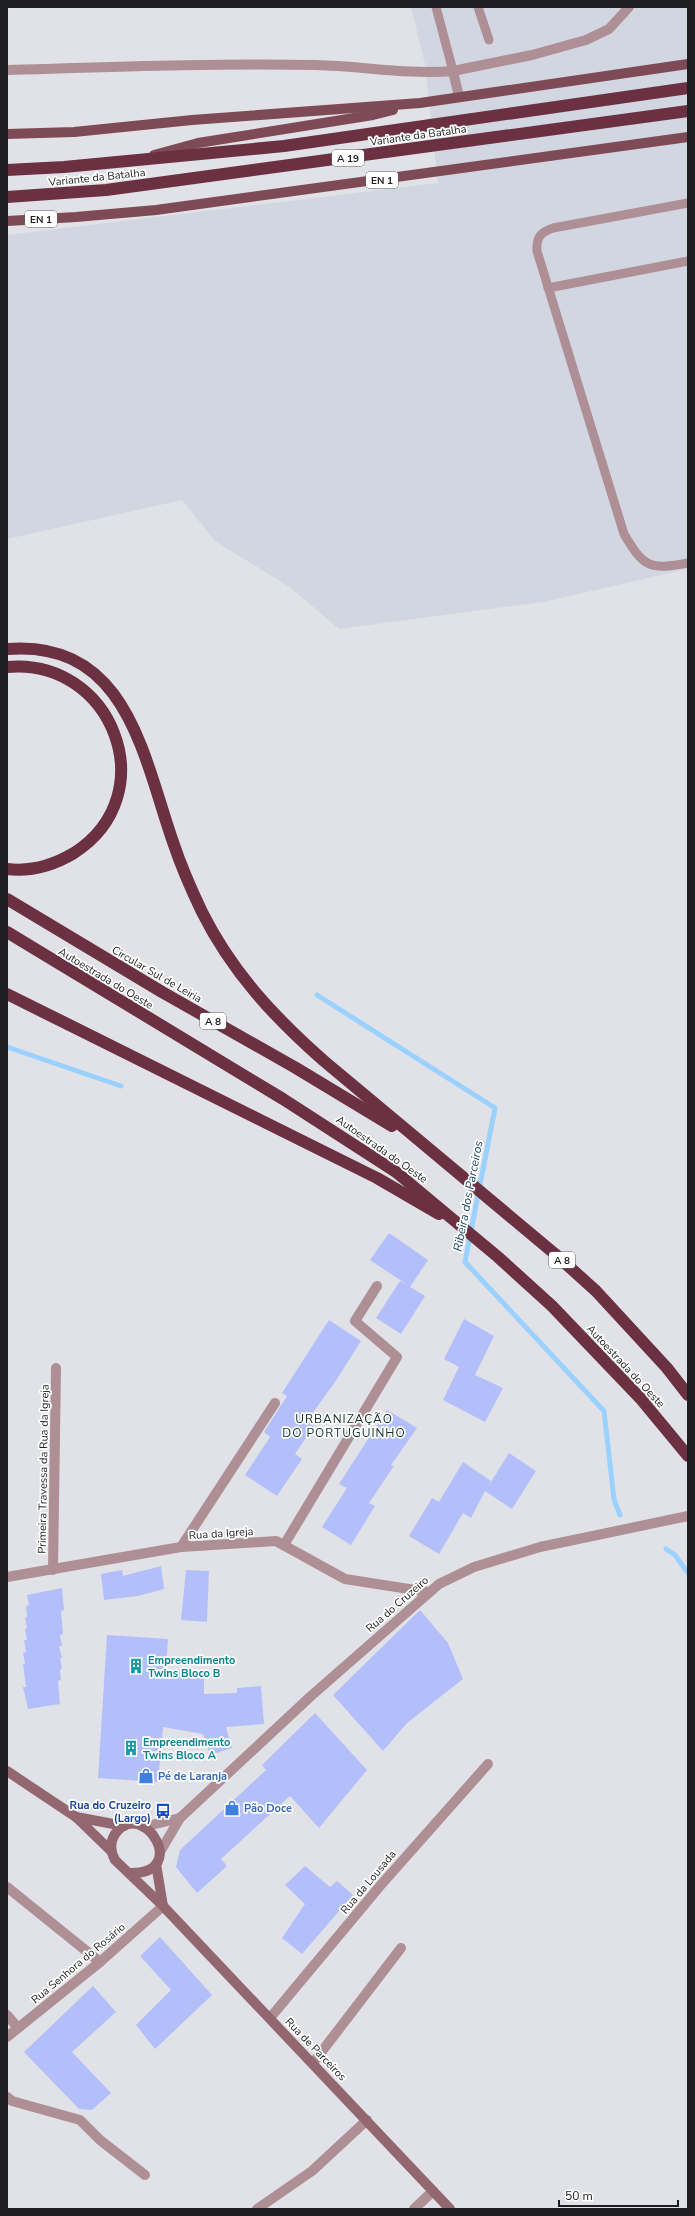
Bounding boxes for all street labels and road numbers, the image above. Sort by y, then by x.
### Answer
street label: Variante da Batalha [368,121,467,150]
road number: A 19 [332,150,364,166]
street label: Variante da Batalha [47,165,146,190]
road number: EN 1 [366,172,398,188]
road number: EN 1 [25,211,57,227]
street label: Circular Sul de Leiria [109,943,205,1006]
street label: Autoestrada do Oeste [55,944,156,1013]
road number: A 8 [200,1013,226,1029]
street label: Autoestrada do Oeste [333,1112,431,1187]
road number: A 8 [549,1252,575,1268]
street label: Autoestrada do Oeste [583,1322,668,1411]
street label: Primeira Travessa da Rua da Igreja [35,1384,52,1554]
street label: Rua da Igreja [188,1524,254,1543]
street label: Rua do Cruzeiro [363,1573,432,1636]
street label: Rua da Lousada [337,1847,400,1917]
street label: Rua Senhora do Rosário [28,1920,128,2007]
street label: Rua de Parceiros [282,2015,350,2084]

